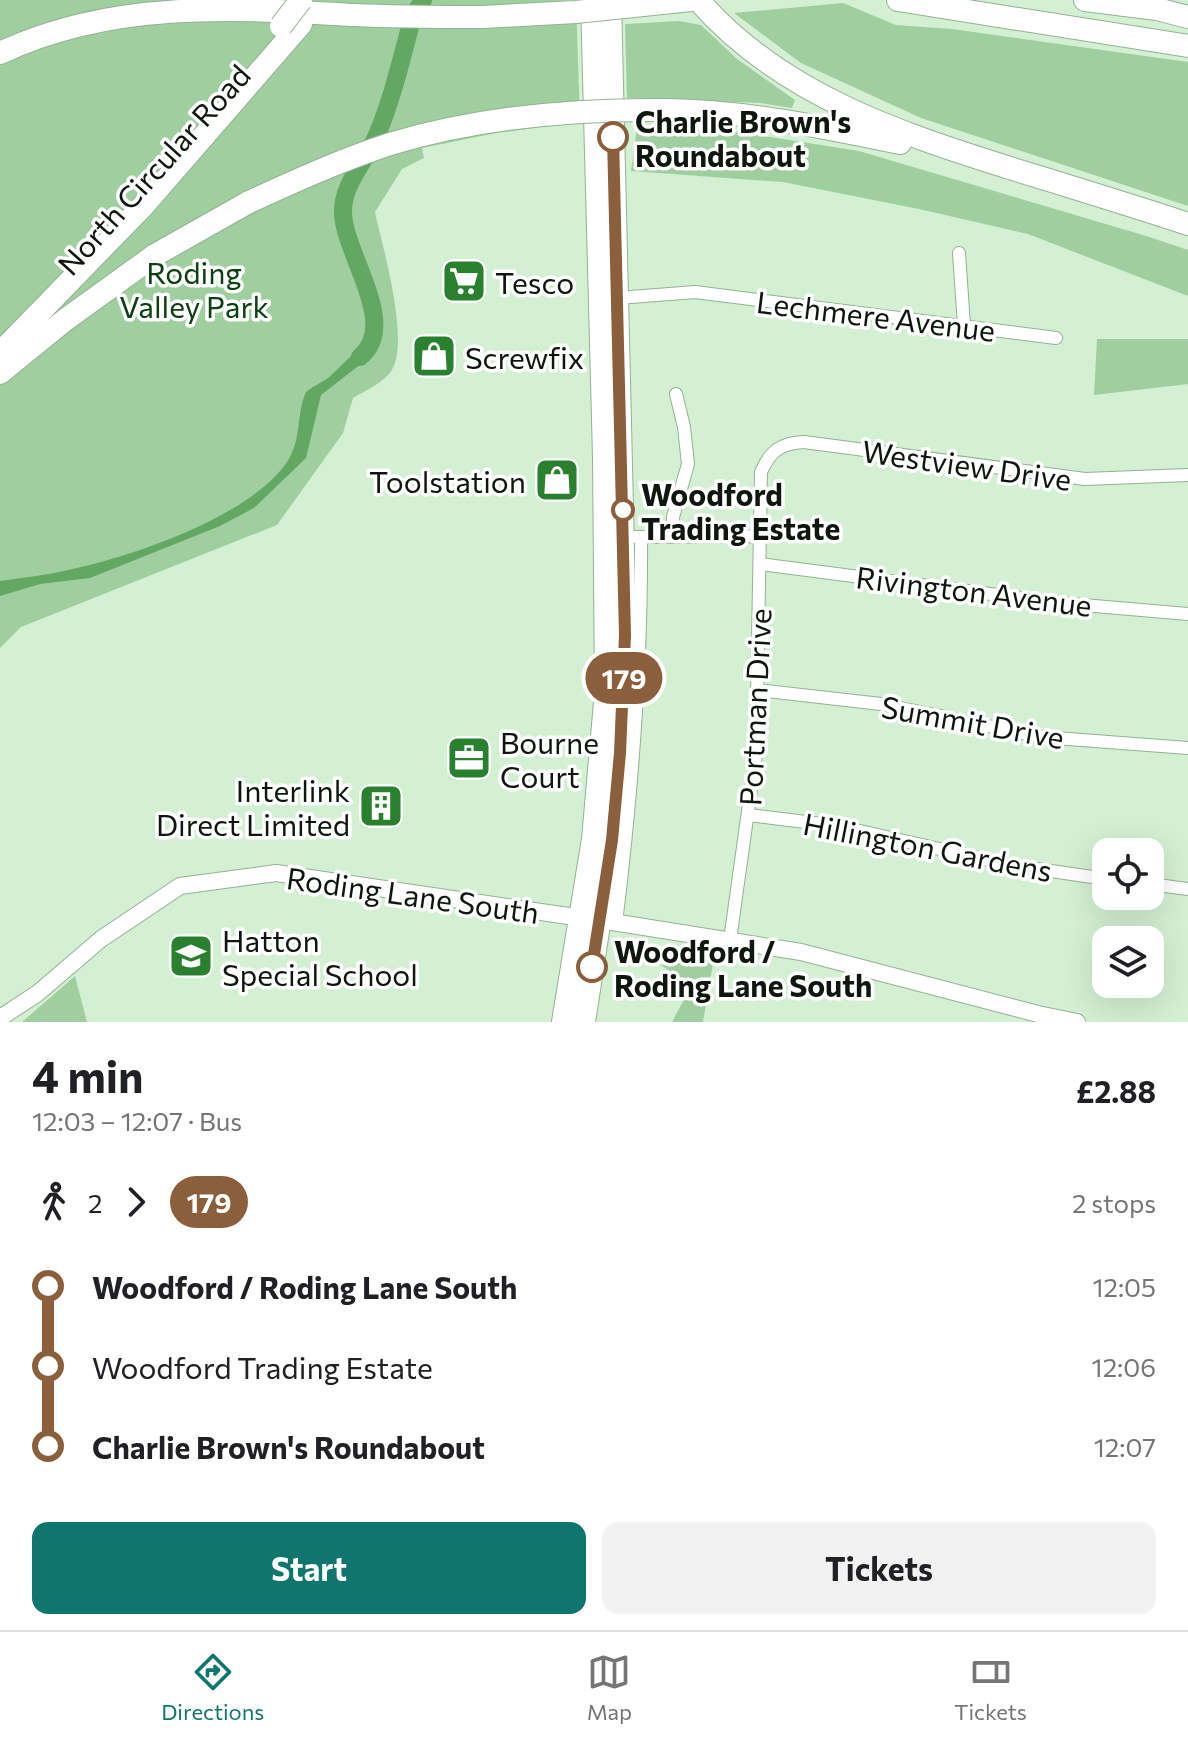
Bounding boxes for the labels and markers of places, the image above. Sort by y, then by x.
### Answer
place label: Charlie Brown's Roundabout [635,102,851,173]
marker: Charlie Brown's Roundabout [598,122,628,152]
supermarket icon: Tesco [440,257,488,305]
place label: Tesco [495,263,574,300]
shop icon: Screwfix [410,332,458,380]
place label: Screwfix [465,338,584,375]
shop icon: Toolstation [533,456,581,504]
place label: Toolstation [369,462,526,499]
place label: Woodford Trading Estate [641,475,840,546]
marker: Woodford Trading Estate [612,499,634,521]
place label: Bourne Court [500,723,599,794]
office icon: Bourne Court [445,734,493,782]
place label: Interlink Direct Limited [156,771,350,842]
building icon: Interlink Direct Limited [357,782,405,830]
place label: Hatton Special School [222,921,418,992]
school or university icon: Hatton Special School [167,932,215,980]
place label: Woodford / Roding Lane South [614,932,872,1003]
marker: Woodford / Roding Lane South [577,952,607,982]

